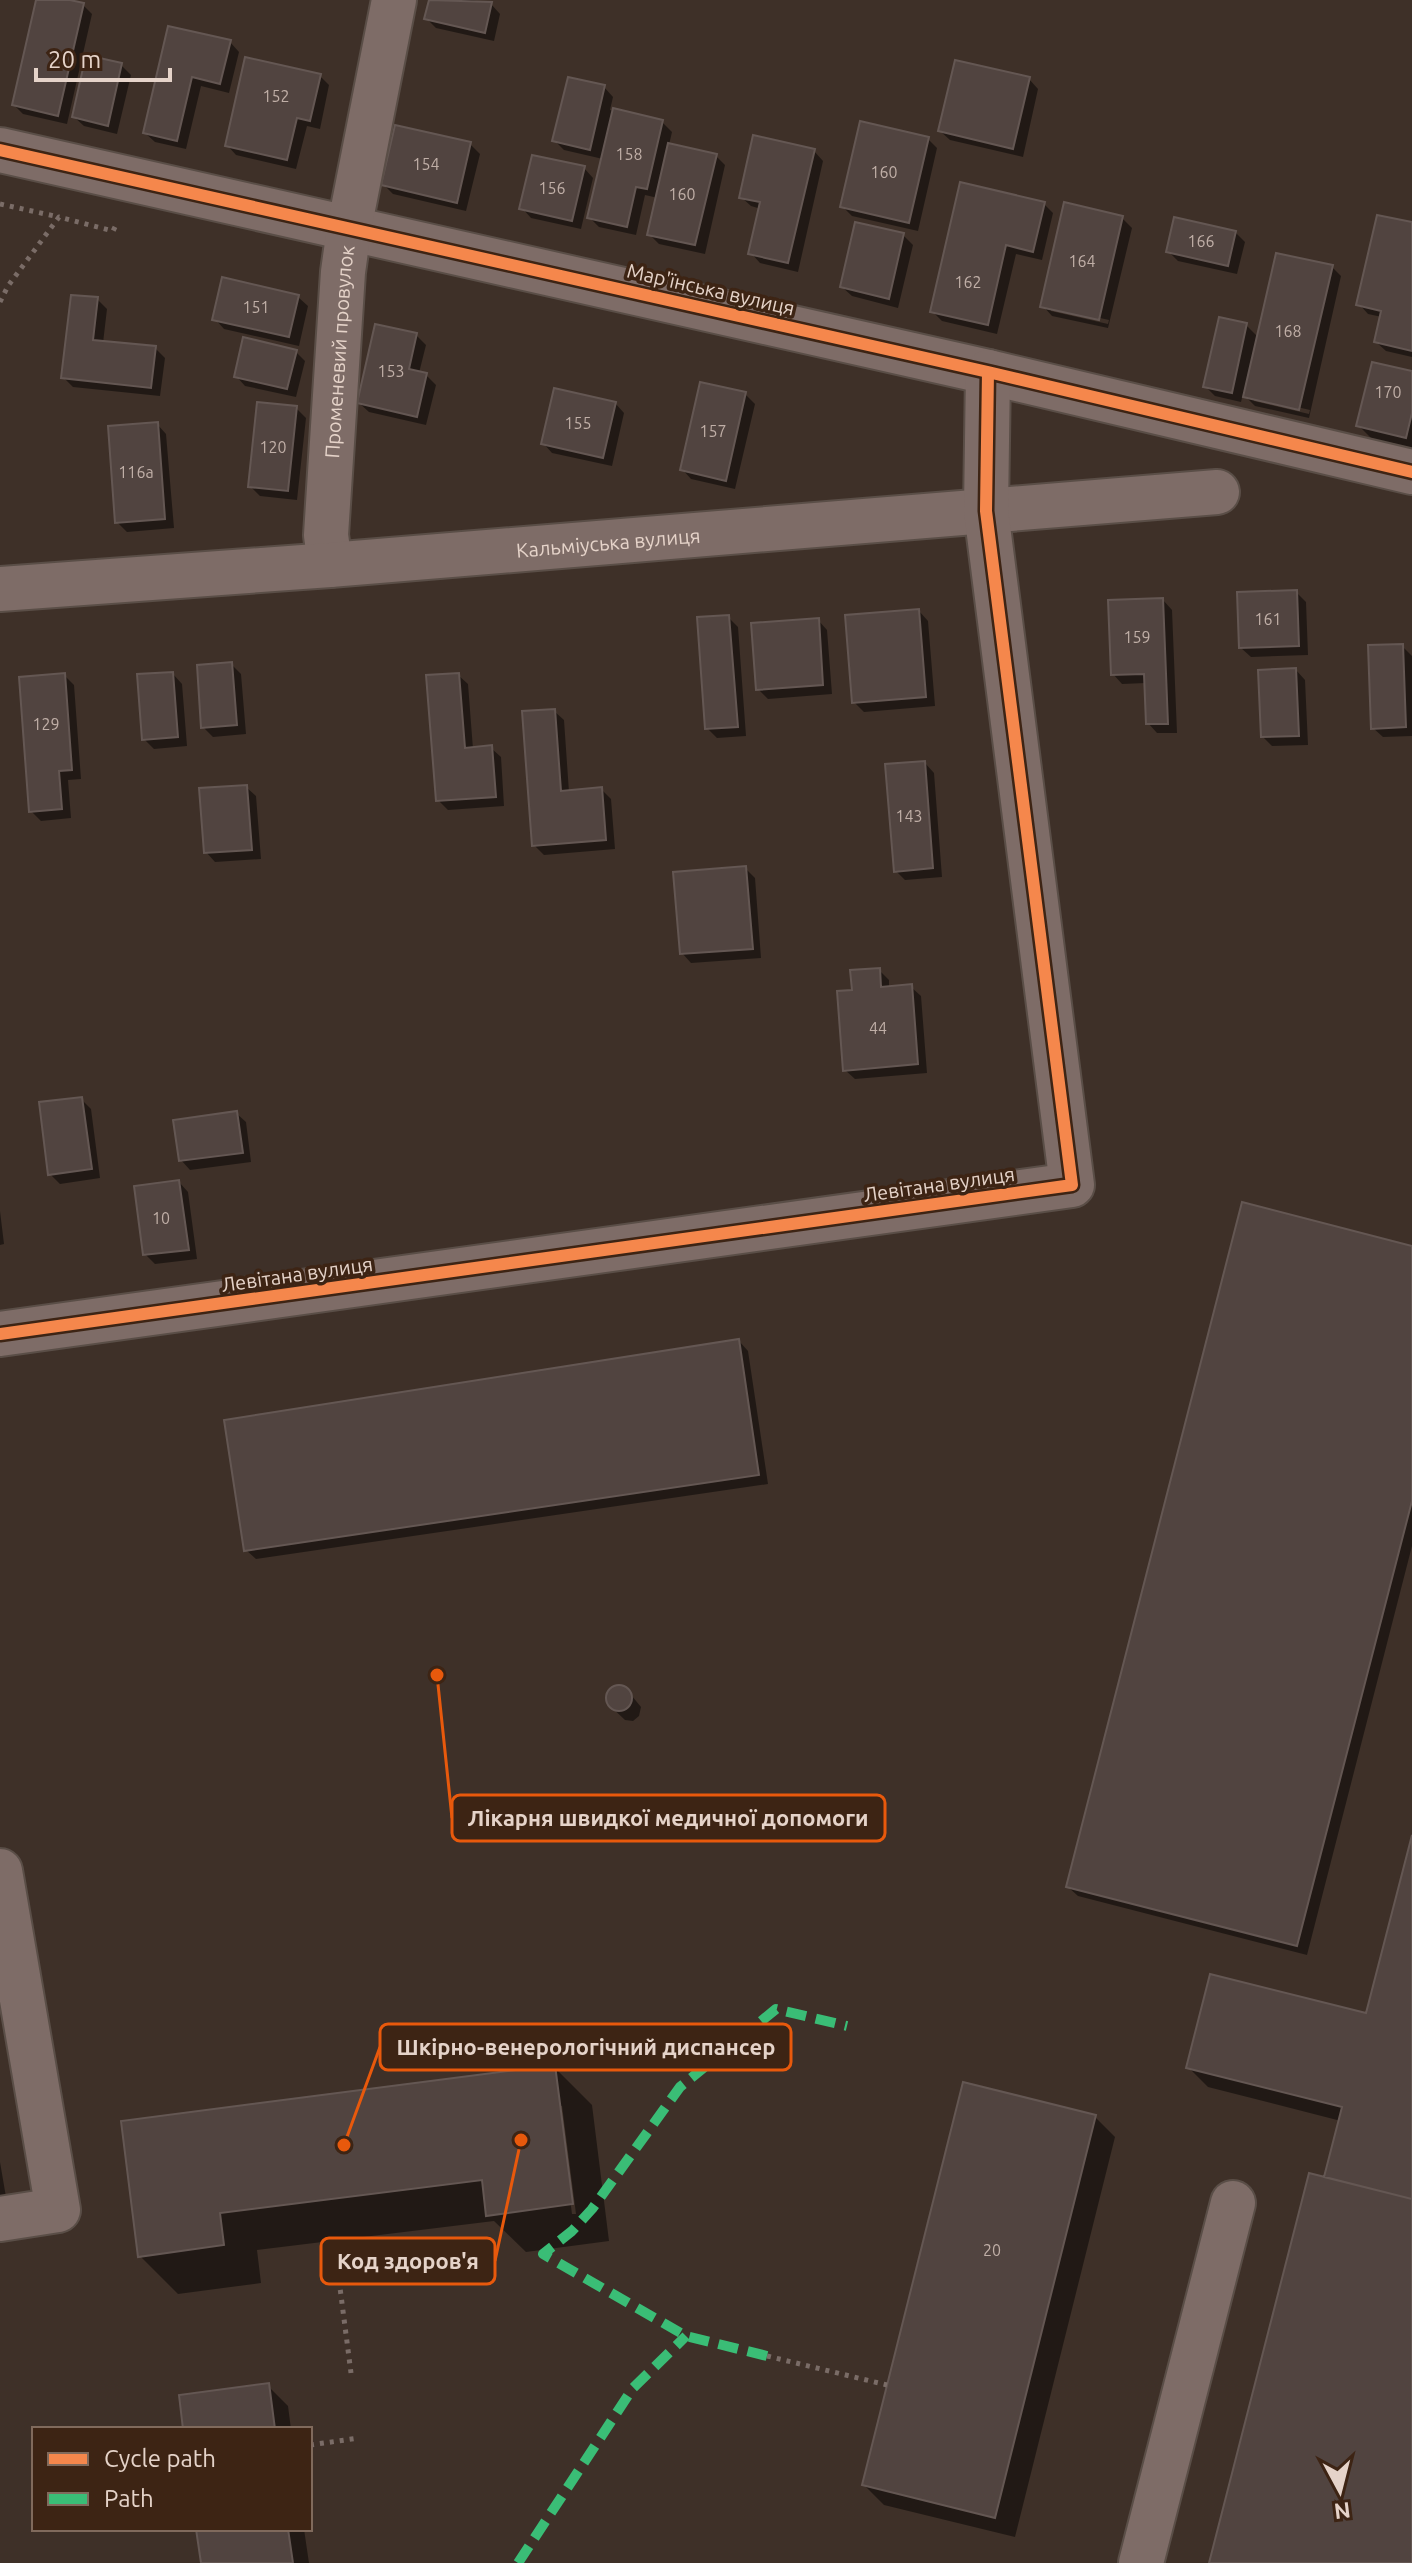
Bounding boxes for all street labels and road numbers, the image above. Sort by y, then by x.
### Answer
street label: Променевий провулок [319,244,358,459]
street label: Мар'їнська вулиця [625,259,797,319]
street label: Кальміуська вулиця [515,523,701,561]
street label: Левітана вулиця [862,1162,1016,1206]
street label: Левітана вулиця [220,1252,374,1296]

